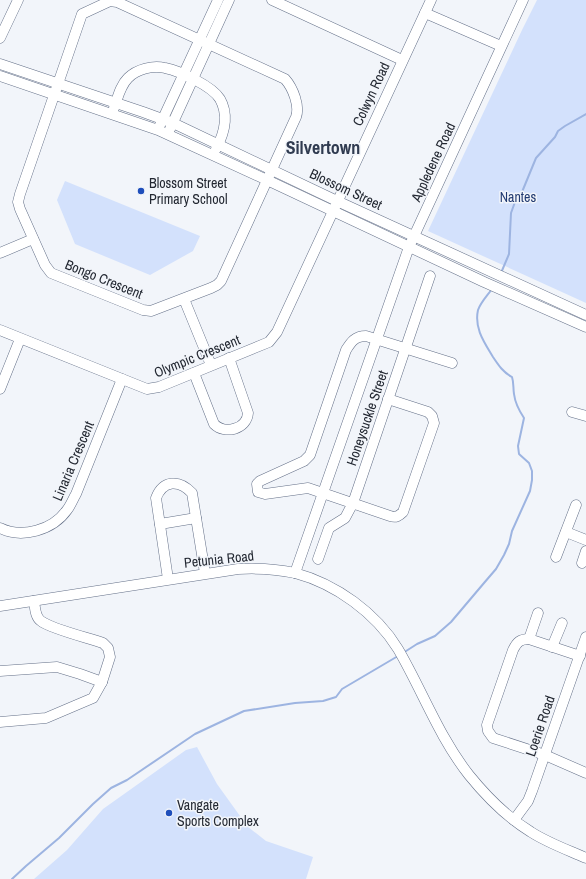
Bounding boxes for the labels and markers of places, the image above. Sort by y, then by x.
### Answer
place label: Blossom Street Primary School [149,174,227,208]
marker: Blossom Street Primary School [136,186,146,196]
place label: Vangate Sports Complex [177,796,259,830]
marker: Vangate Sports Complex [164,808,174,818]

